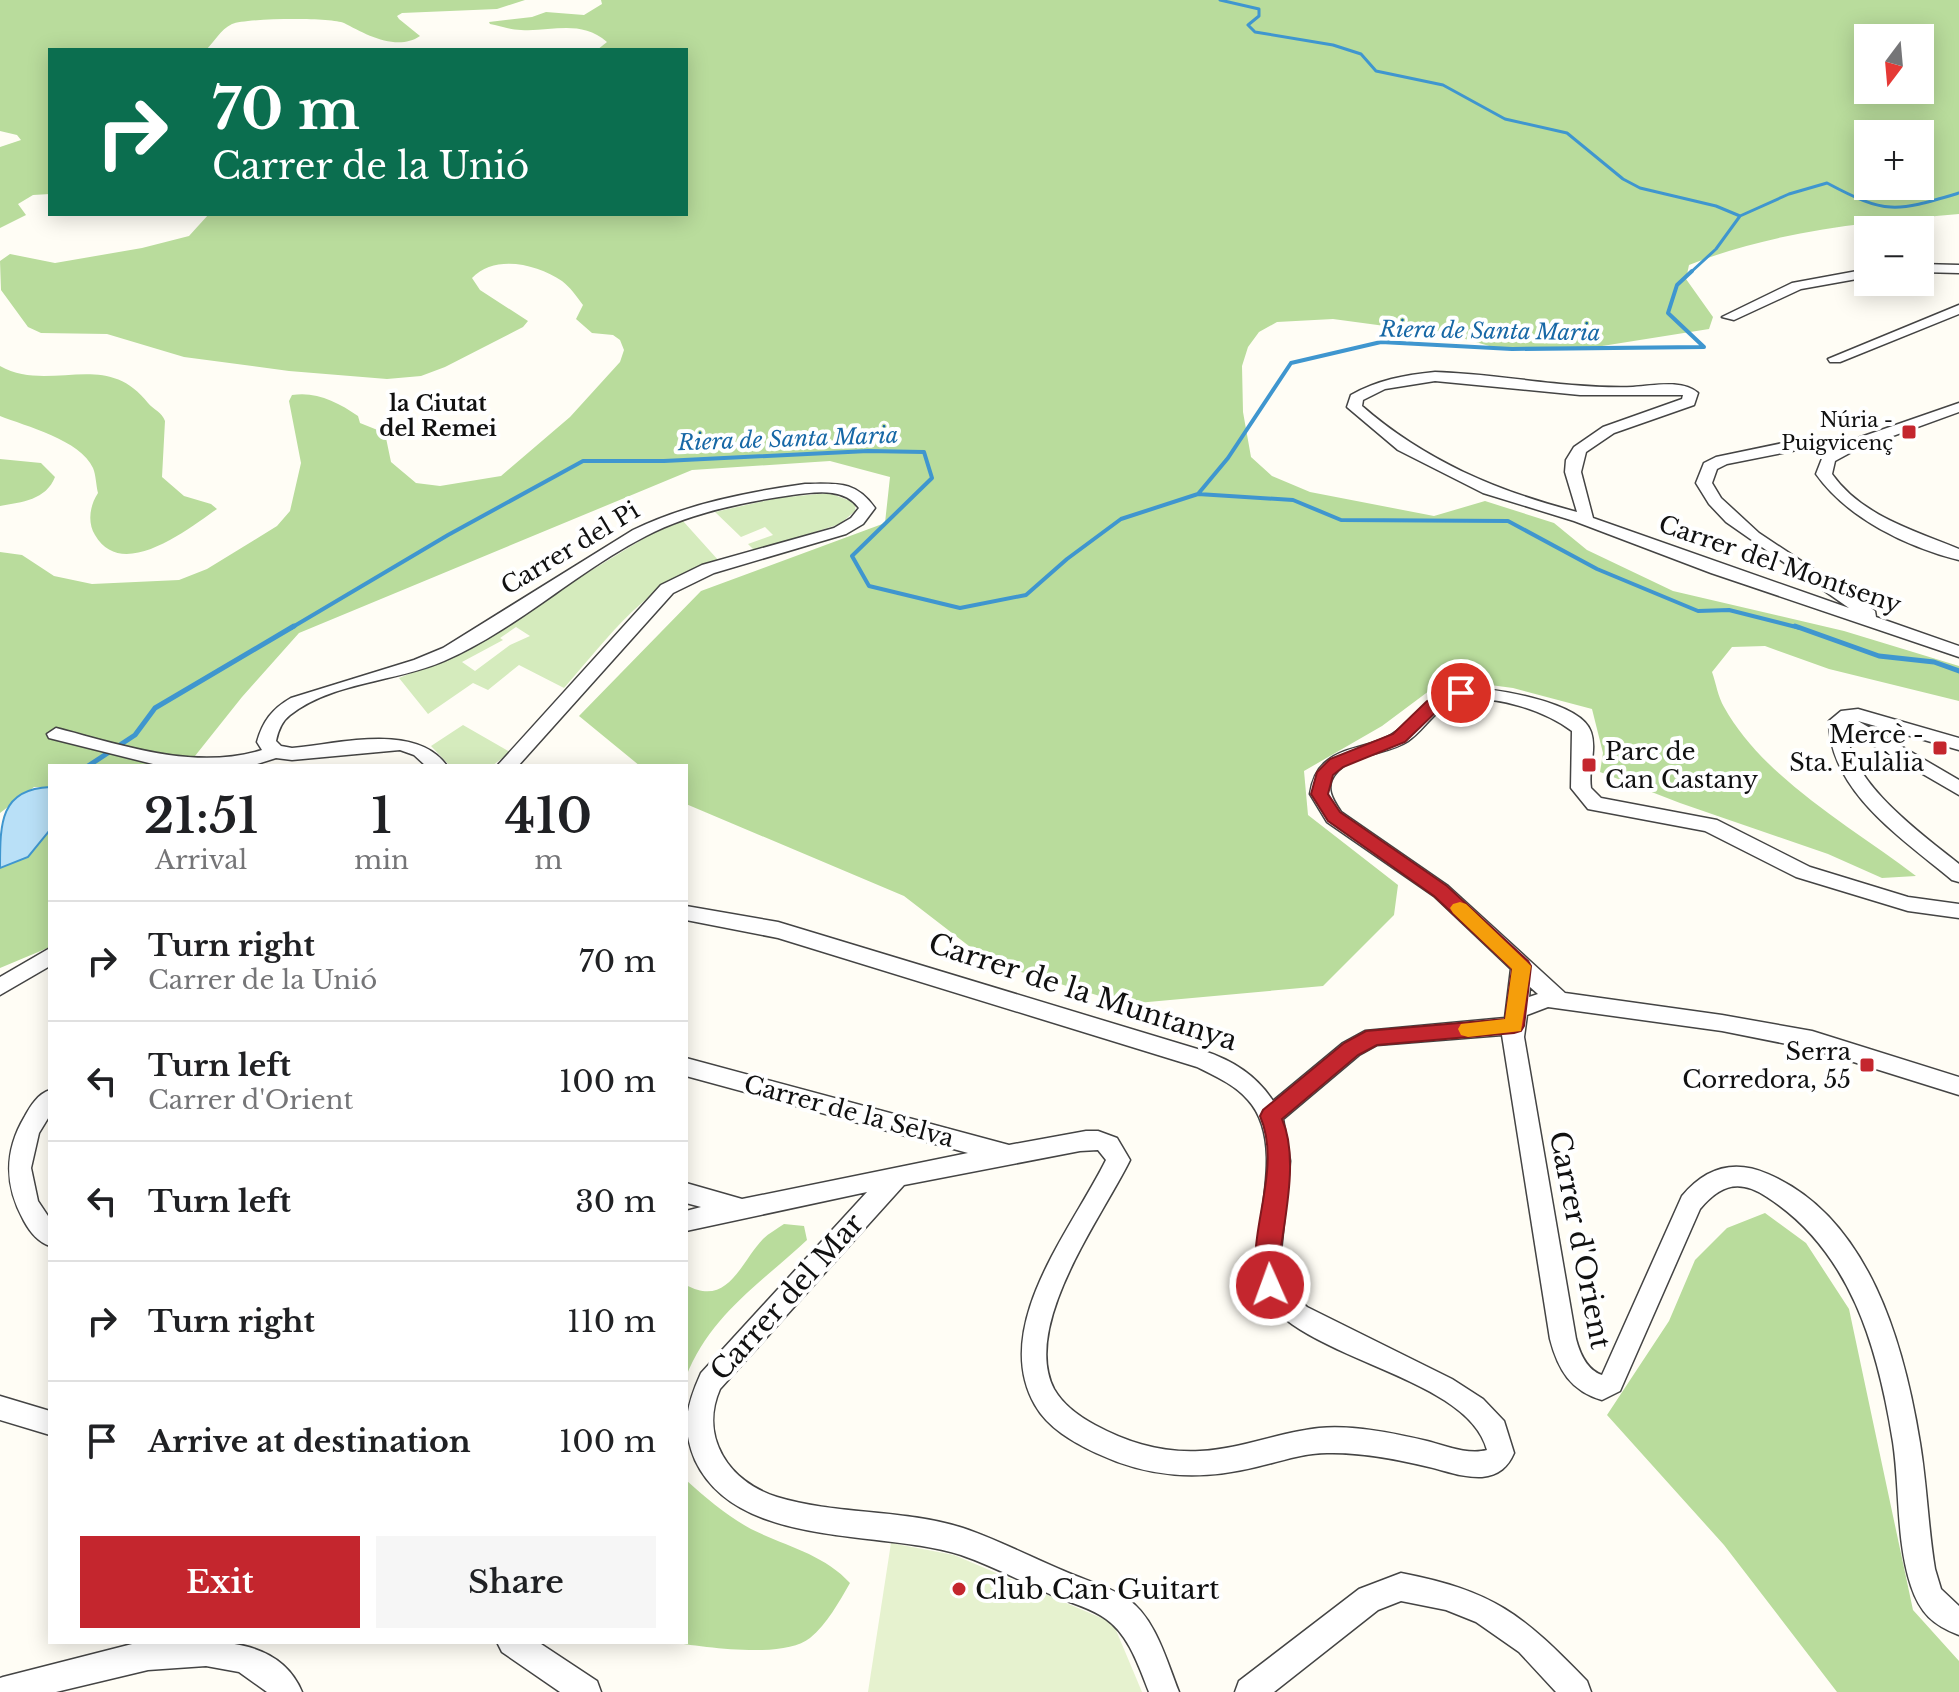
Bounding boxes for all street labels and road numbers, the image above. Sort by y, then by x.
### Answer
street label: Carrer del Pi [496,495,644,601]
street label: Carrer del Montseny [1655,509,1905,619]
street label: Carrer de la Muntanya [924,926,1242,1059]
street label: Carrer de la Selva [741,1069,958,1153]
street label: Carrer d'Orient [1542,1128,1618,1352]
street label: Carrer del Mar [703,1206,872,1388]

